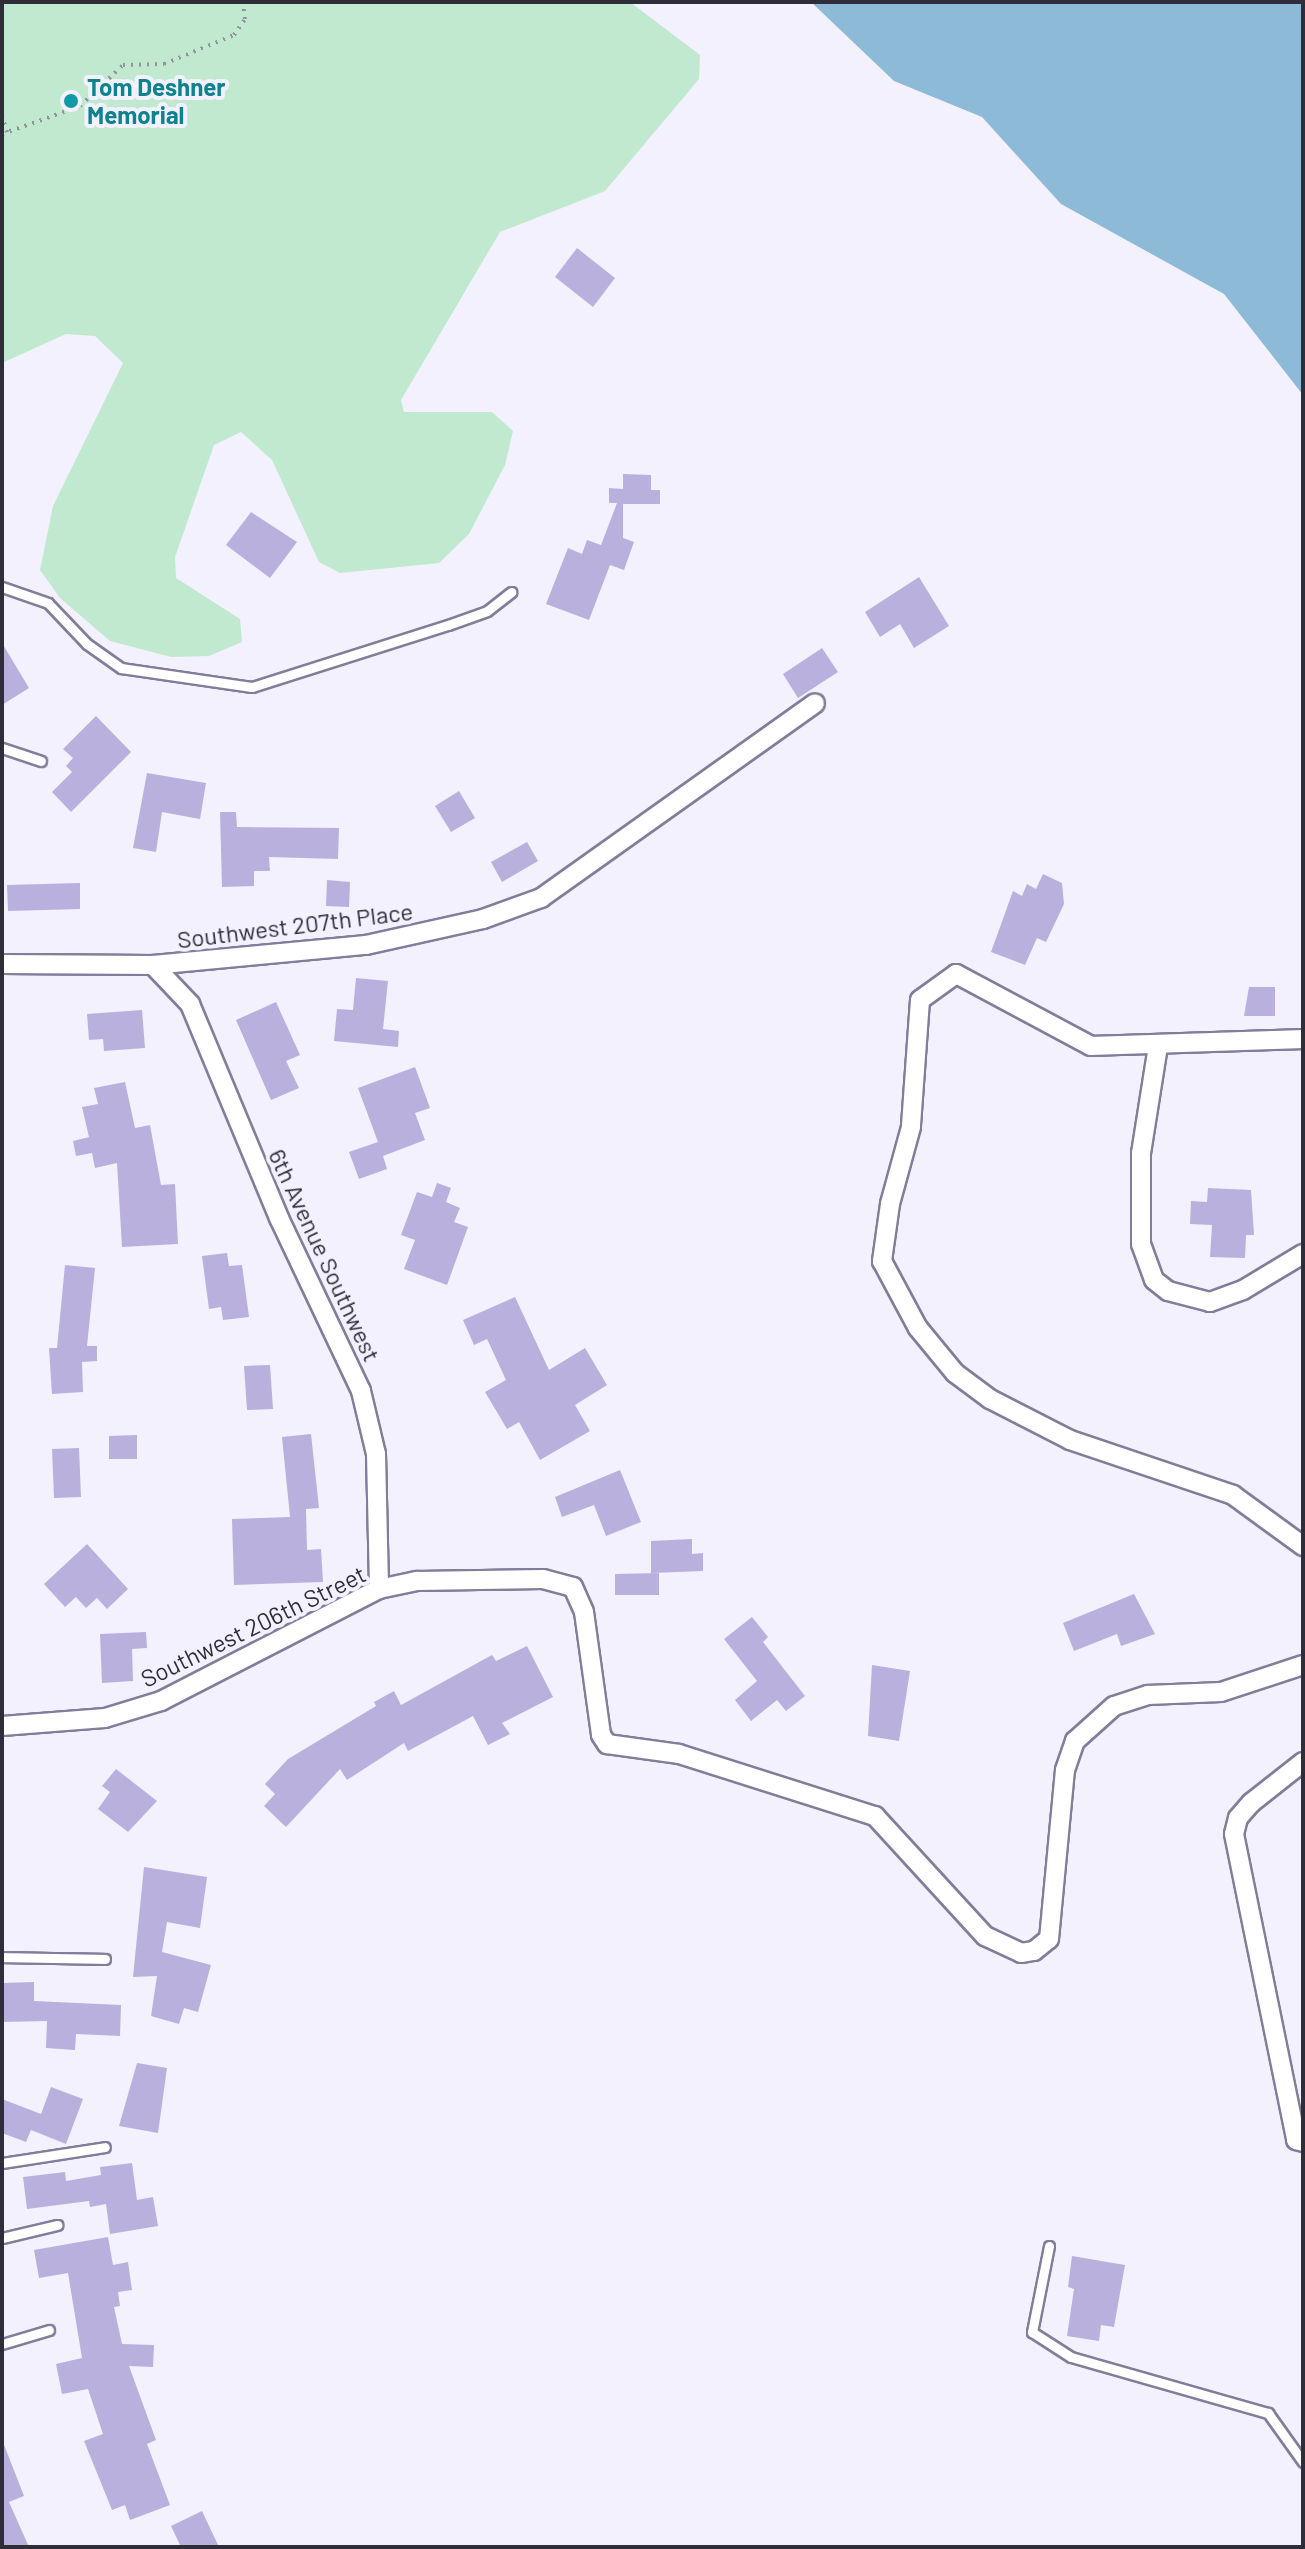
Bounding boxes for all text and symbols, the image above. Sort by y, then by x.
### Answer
place label: Tom Deshner Memorial [87,73,226,129]
marker: Tom Deshner Memorial [62,92,80,110]
street label: Southwest 207th Place [175,896,415,954]
street label: 6th Avenue Southwest [263,1144,387,1366]
street label: Southwest 206th Street [136,1559,370,1693]

